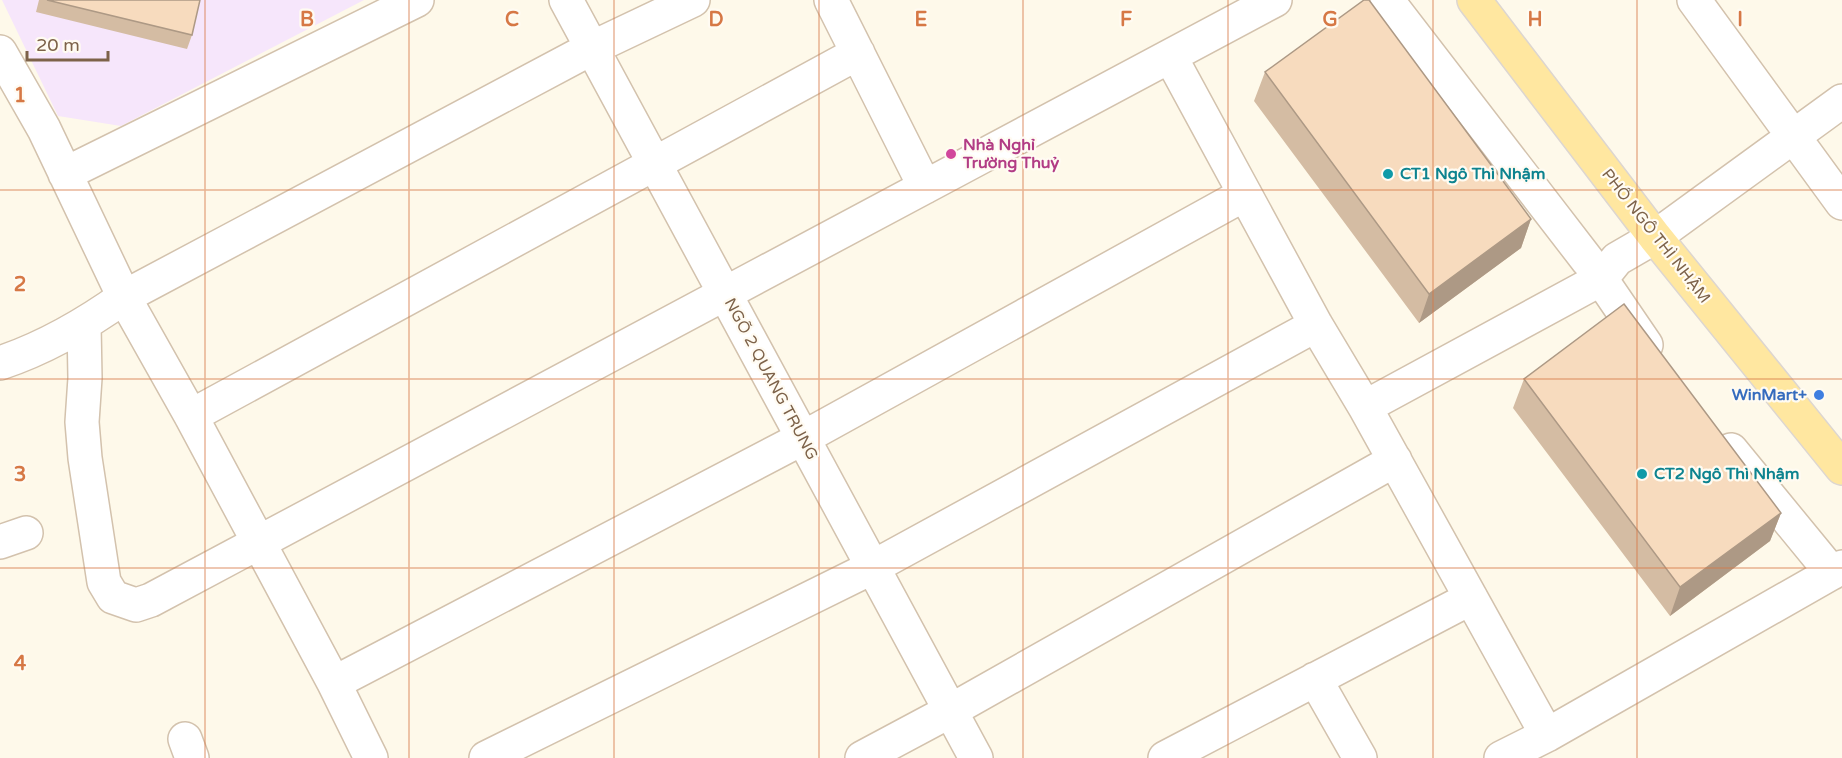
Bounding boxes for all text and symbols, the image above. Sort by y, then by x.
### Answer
text: B [300,8,314,32]
text: C [505,8,519,32]
text: D [708,8,724,32]
text: E [915,8,928,32]
text: F [1120,8,1132,32]
text: G [1322,8,1338,32]
text: H [1527,8,1543,32]
text: I [1737,8,1743,32]
scale bar [27,24,108,62]
text: 20 m [36,34,80,56]
text: 1 [14,84,26,108]
place label: Nhà Nghỉ Trường Thuỷ [962,135,1060,173]
marker: Nhà Nghỉ Trường Thuỷ [944,147,958,161]
place label: CT1 Ngô Thì Nhậm [1400,164,1545,184]
street label: PHỐ NGÔ THÌ NHẬM [1597,165,1715,307]
marker: CT1 Ngô Thì Nhậm [1381,167,1395,181]
text: 2 [14,273,26,297]
street label: NGÕ 2 QUANG TRUNG [720,295,822,463]
place label: WinMart+ [1732,385,1807,405]
marker: WinMart+ [1812,388,1826,402]
text: 3 [14,463,26,487]
place label: CT2 Ngô Thì Nhậm [1654,464,1799,484]
marker: CT2 Ngô Thì Nhậm [1635,467,1649,481]
text: 4 [14,652,27,676]

